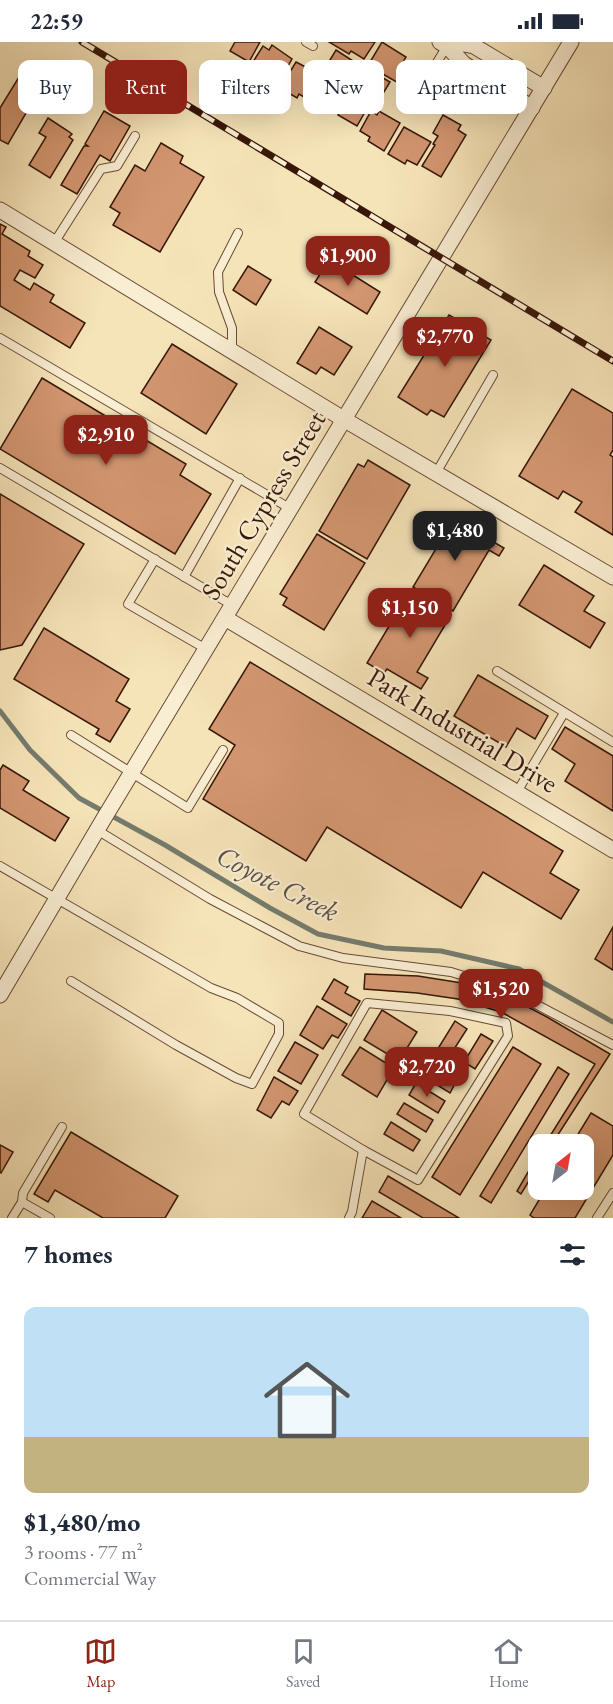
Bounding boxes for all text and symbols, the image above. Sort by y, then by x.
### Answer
text: 22:59 [30,7,83,36]
chip: Buy [18,60,93,114]
chip: Rent [105,60,187,114]
chip: Filters [199,60,291,114]
chip: New [303,60,384,114]
chip: Apartment [396,60,527,114]
pin: $1,900 [299,236,397,287]
text: $1,900 [320,242,376,268]
pin: $2,770 [396,317,494,368]
text: $2,770 [417,323,473,349]
street label: South Cypress Street [193,404,334,606]
pin: $2,910 [57,415,155,466]
text: $2,910 [78,421,134,447]
pin: $1,480 [406,511,504,562]
text: $1,480 [427,517,483,543]
pin: $1,150 [361,588,459,639]
text: $1,150 [382,594,438,620]
street label: Park Industrial Drive [361,659,565,801]
water label: Coyote Creek [211,837,346,929]
pin: $1,520 [452,969,550,1020]
text: $1,520 [473,975,529,1001]
pin: $2,720 [378,1047,476,1098]
text: $2,720 [399,1053,455,1079]
north arrow [528,1134,594,1200]
map controls [528,1134,594,1200]
text: 7 homes [24,1237,113,1271]
icon: filters [556,1238,589,1271]
icon: home [253,1346,361,1454]
text: $1,480/mo [24,1505,140,1539]
text: 3 rooms · 77 m² [24,1539,143,1565]
text: Commercial Way [24,1565,156,1591]
tab: Map [84,1635,117,1692]
tab: Saved [286,1635,320,1692]
tab: Home [489,1635,529,1692]

